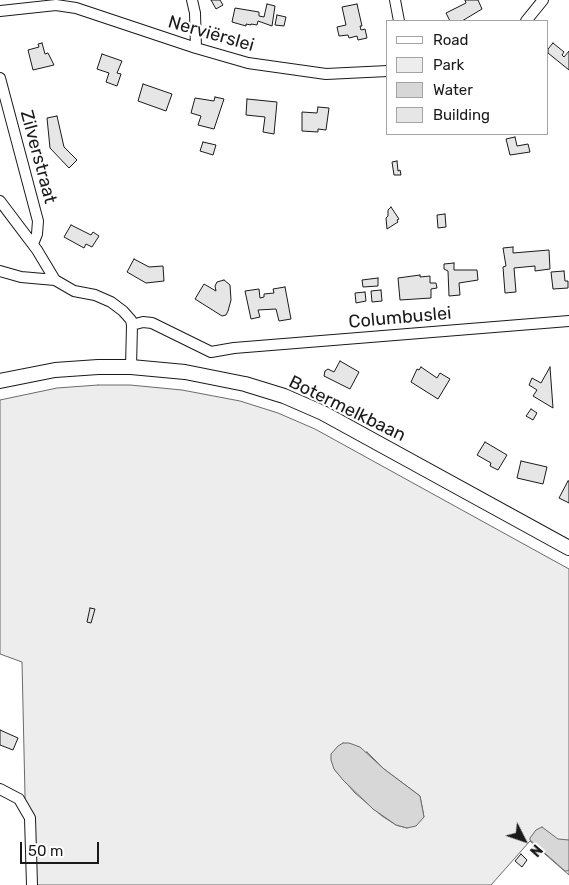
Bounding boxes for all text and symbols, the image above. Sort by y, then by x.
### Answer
street label: Nerviërslei [165,11,257,57]
legend [386,20,549,135]
text: Road [433,31,469,49]
text: Park [433,56,464,74]
text: Water [433,81,473,99]
text: Building [433,106,490,124]
street label: Zilverstraat [15,108,61,206]
street label: Columbuslei [348,303,452,333]
street label: Botermelkbaan [285,371,409,447]
north arrow [499,815,549,865]
scale bar [22,832,101,864]
text: N [526,841,545,860]
text: 50 m [28,842,63,860]

